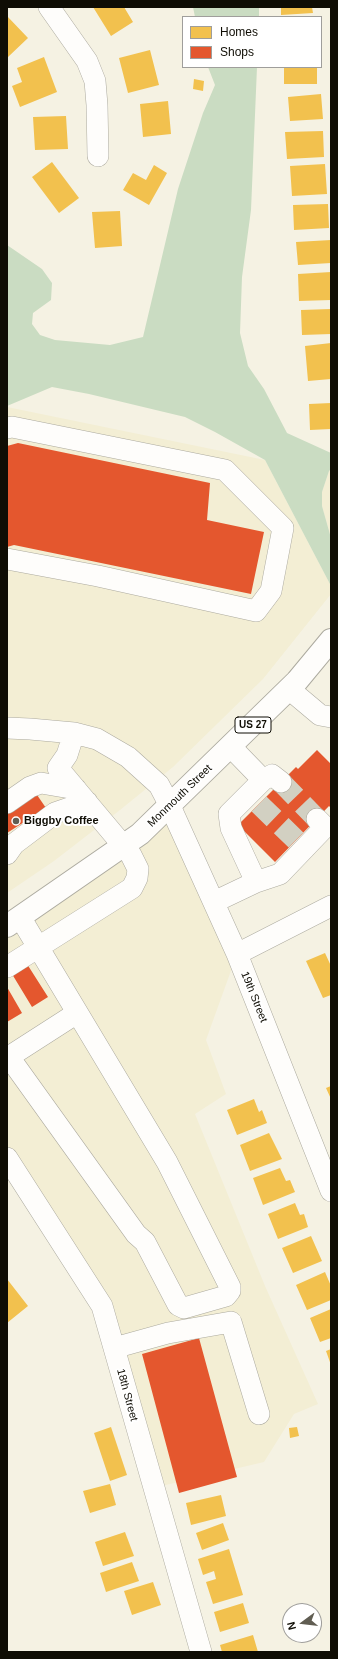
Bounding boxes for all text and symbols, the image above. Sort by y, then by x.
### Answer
legend [182,16,322,68]
text: Homes [220,25,258,39]
text: Shops [220,45,254,59]
road number: US 27 [235,717,271,733]
street label: Monmouth Street [145,762,215,830]
place label: Biggby Coffee [24,814,99,828]
marker: Biggby Coffee [11,816,21,826]
street label: 19th Street [238,970,270,1024]
street label: 18th Street [114,1367,140,1423]
north arrow [282,1603,322,1643]
text: N [285,1620,298,1631]

